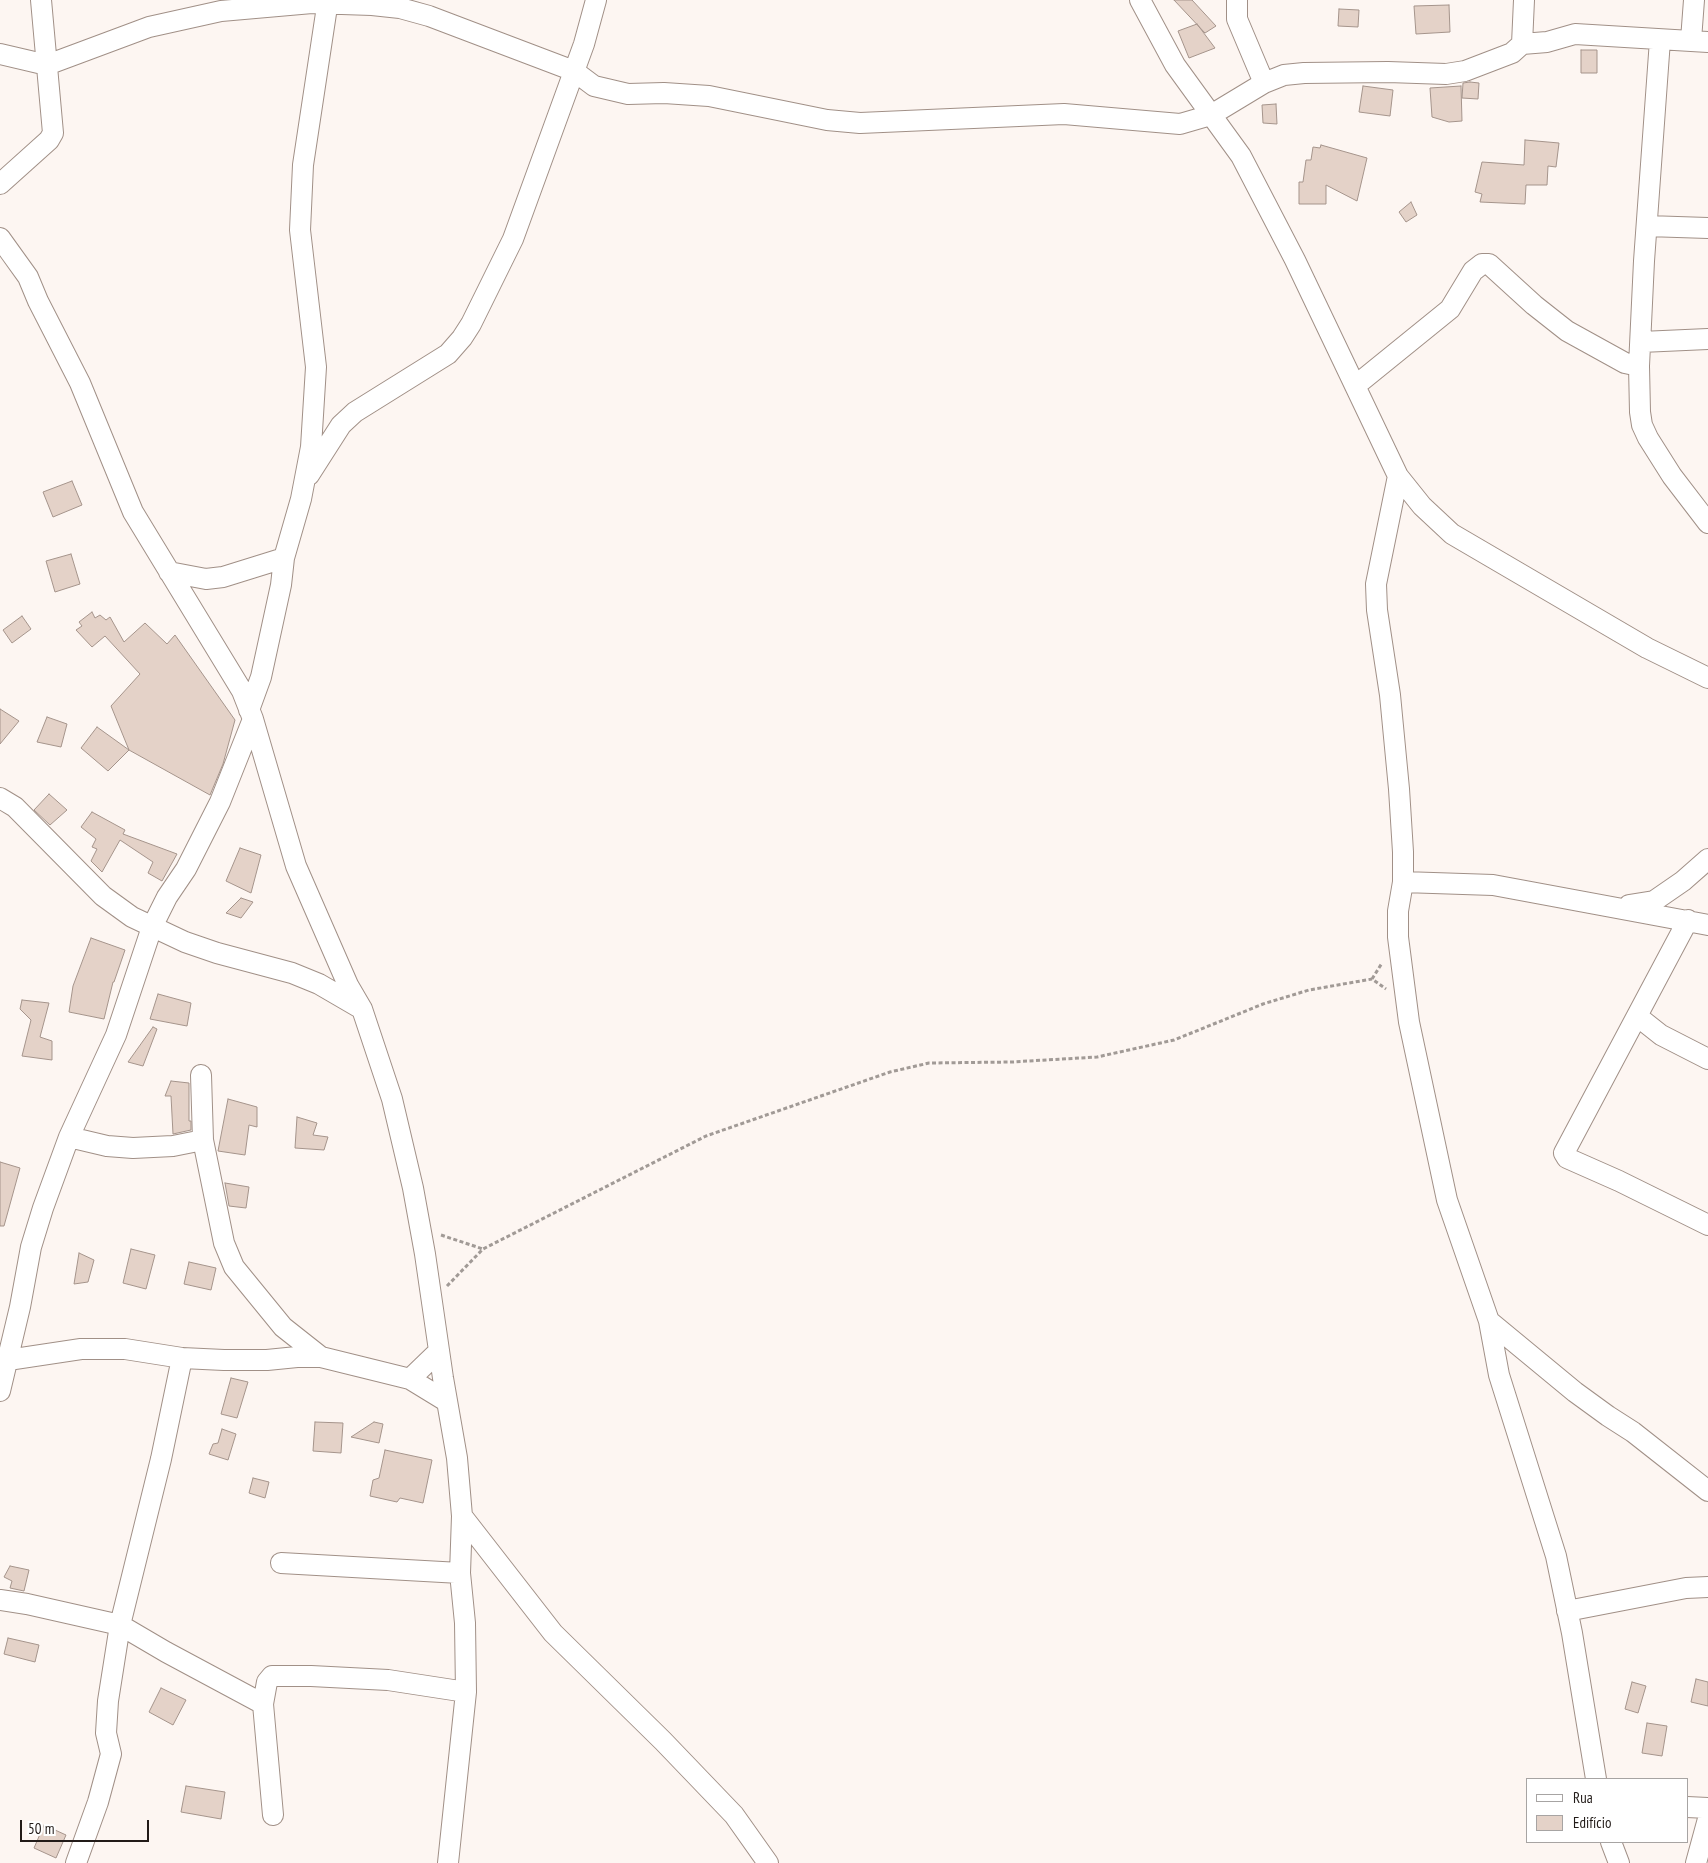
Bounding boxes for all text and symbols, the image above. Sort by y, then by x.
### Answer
legend [1526,1778,1688,1843]
text: Rua [1573,1788,1593,1807]
scale bar [22,1810,151,1842]
text: Edifício [1573,1813,1611,1832]
text: 50 m [28,1819,54,1838]

